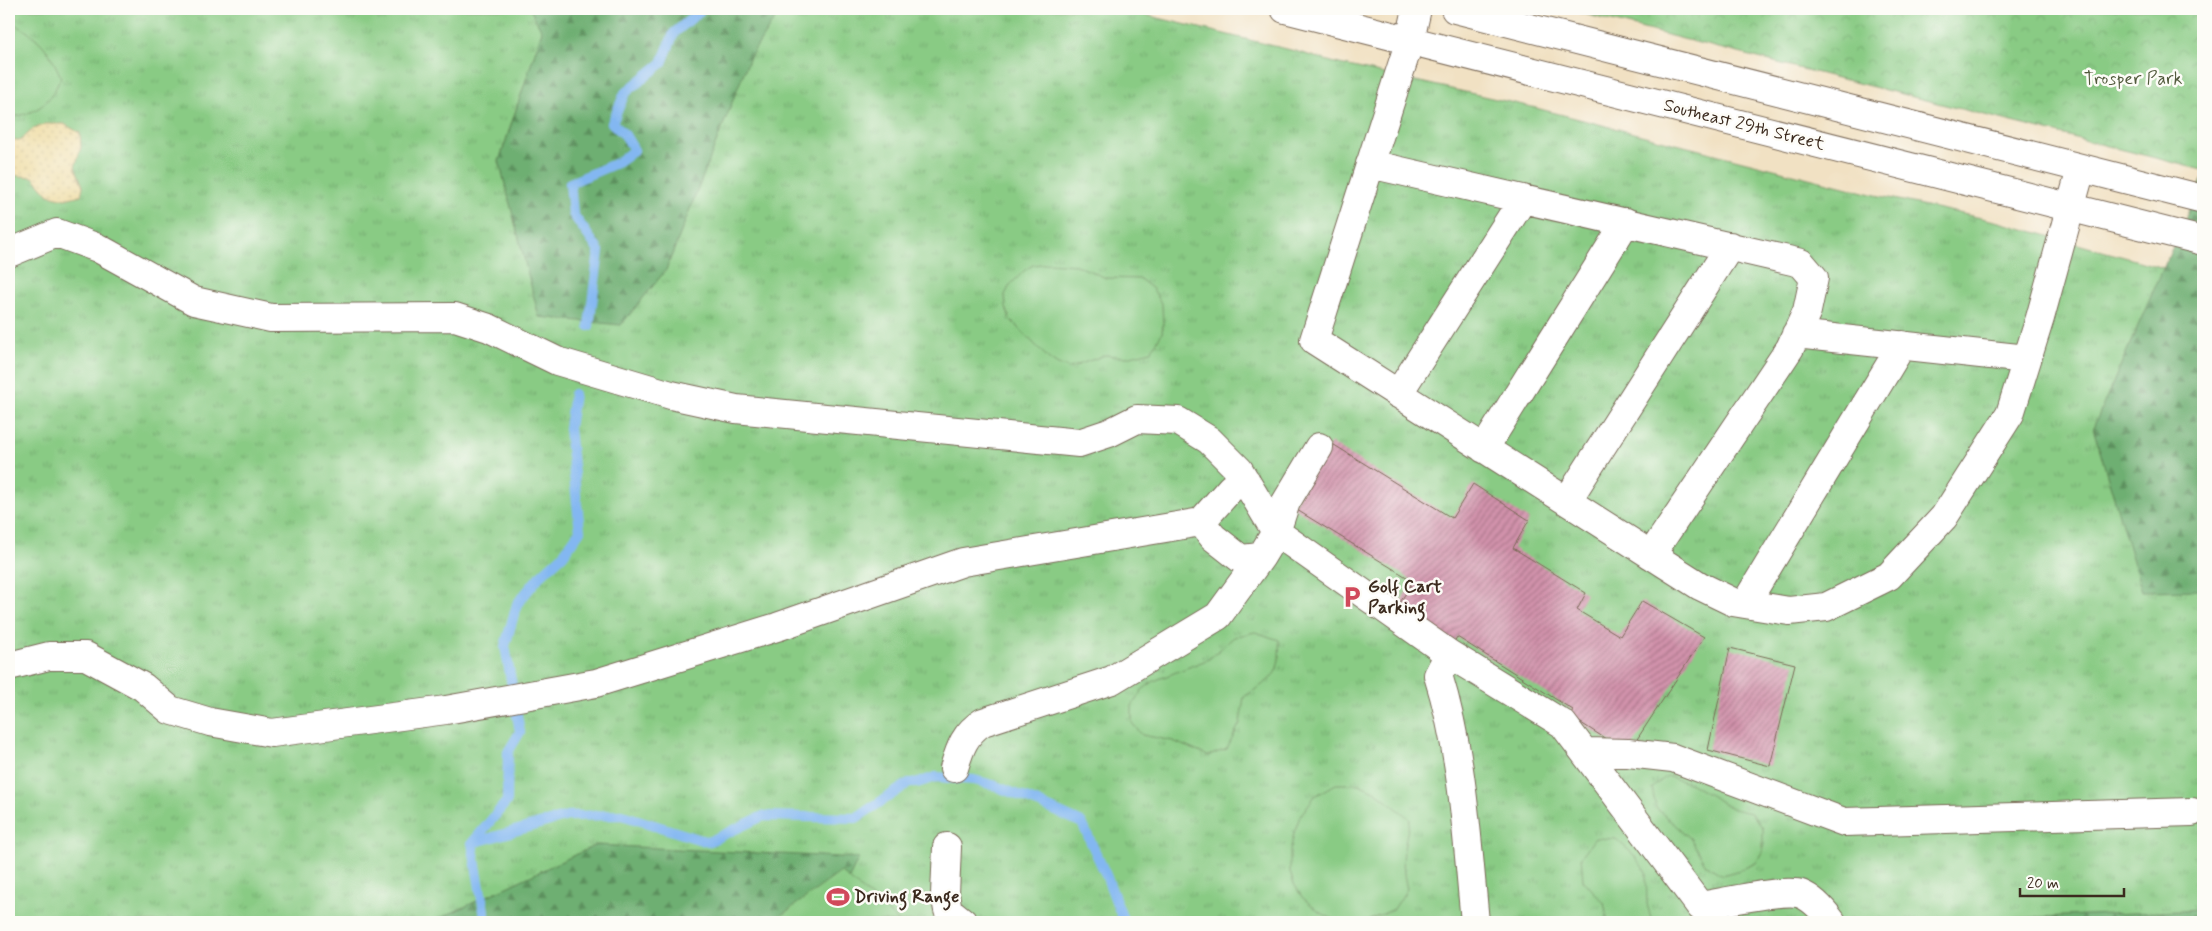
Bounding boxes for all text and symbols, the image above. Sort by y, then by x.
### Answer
park label: Trosper Park [2084,67,2182,91]
street label: Southeast 29th Street [1661,93,1827,157]
place label: Golf Cart Parking [1368,575,1442,622]
parking icon: Golf Cart Parking [1339,584,1365,610]
scale bar [2020,866,2123,898]
text: 20 m [2027,874,2059,894]
sports icon: Driving Range [825,884,851,910]
place label: Driving Range [854,885,959,911]

